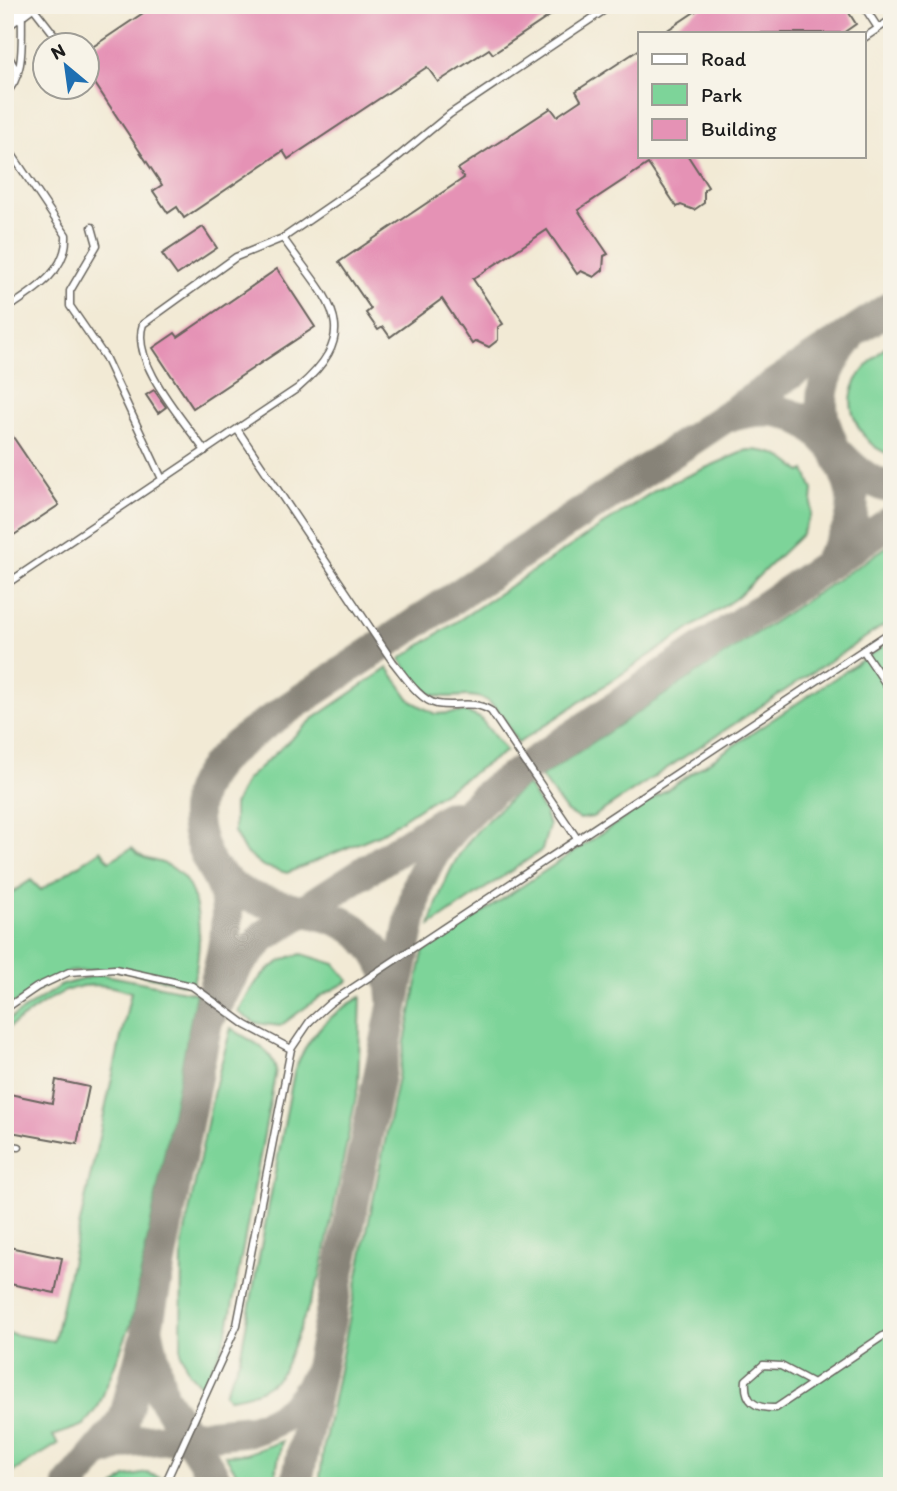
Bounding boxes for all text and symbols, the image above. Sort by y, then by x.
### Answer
north arrow [32,32,102,102]
legend [638,32,866,158]
text: N [47,38,69,65]
text: Road [701,46,747,71]
text: Park [701,82,743,107]
text: Building [701,116,777,141]

